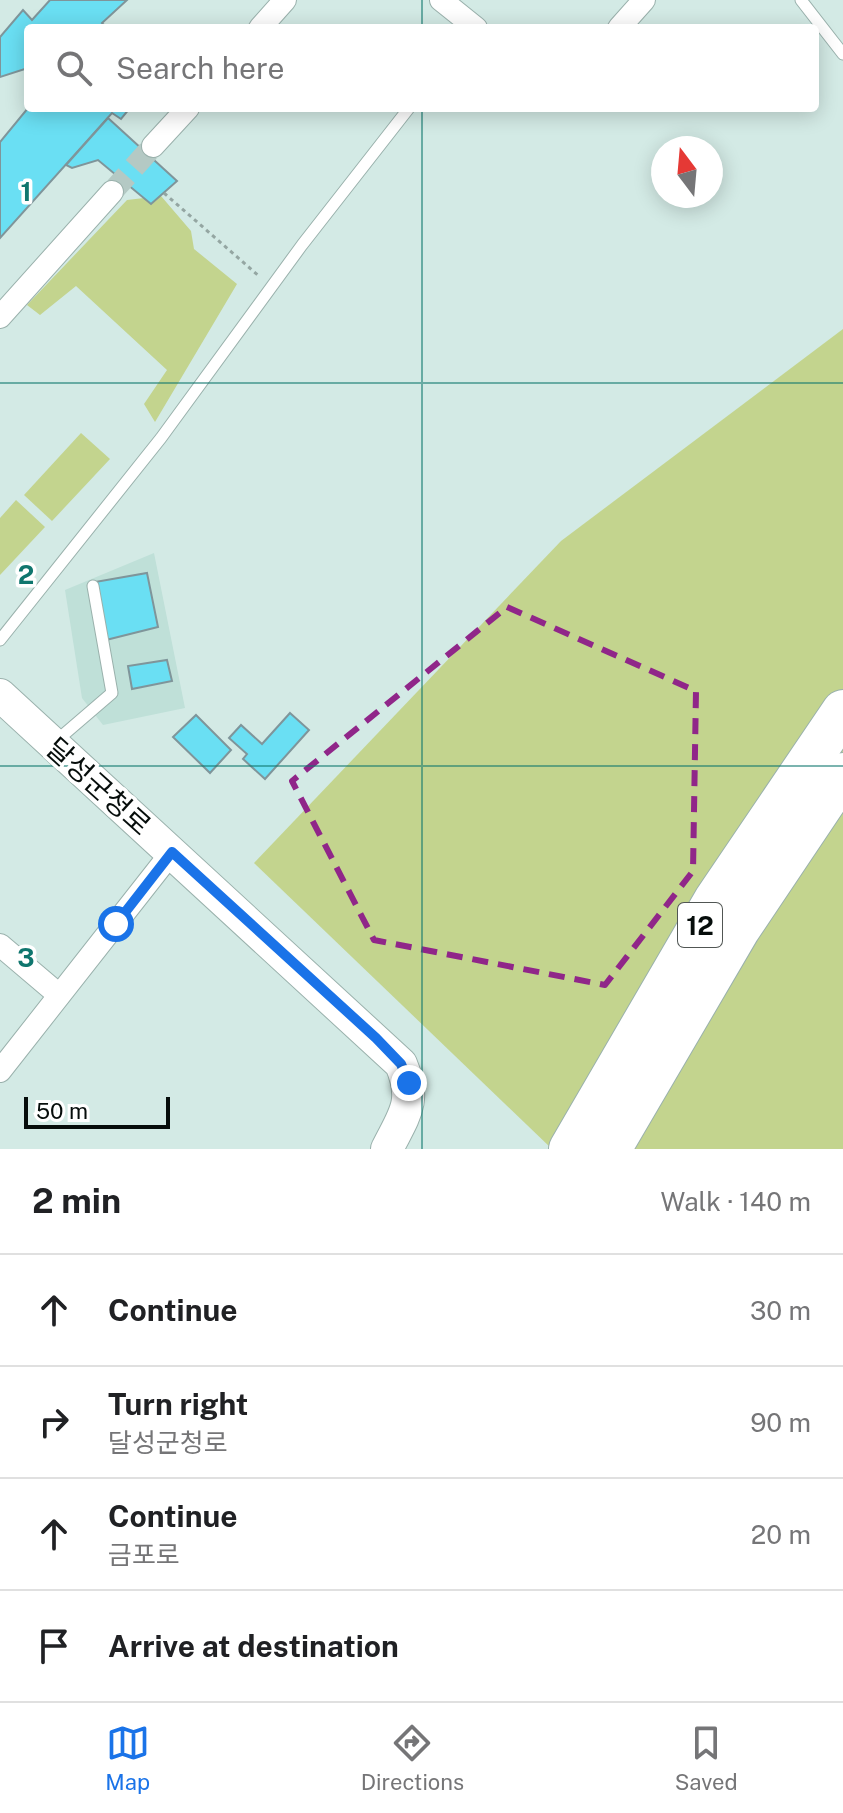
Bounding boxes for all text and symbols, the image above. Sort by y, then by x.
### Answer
search box [24,24,819,112]
icon: search [52,46,96,90]
text: Search here [116,50,284,86]
north arrow [651,136,723,208]
text: 1 [20,176,32,207]
text: 2 [18,559,34,590]
street label: 달성군청로 [40,731,158,841]
road number: 12 [678,903,722,947]
route start [98,906,134,942]
text: 3 [17,942,35,973]
route end [391,1065,427,1101]
scale bar [24,1093,170,1129]
text: 50 m [36,1098,88,1124]
text: 2 min [32,1181,121,1221]
text: Walk · 140 m [661,1186,811,1217]
icon: ahead [32,1288,76,1332]
text: Continue [108,1292,238,1328]
text: 30 m [750,1295,811,1326]
text: Turn right [108,1386,248,1422]
icon: right [32,1400,76,1444]
text: 90 m [750,1407,811,1438]
text: 달성군청로 [108,1427,228,1458]
text: Continue [108,1498,238,1534]
icon: ahead [32,1512,76,1556]
text: 20 m [751,1519,811,1550]
text: 금포로 [108,1539,180,1570]
icon: arrive [32,1624,76,1668]
text: Arrive at destination [108,1628,399,1664]
tab: Map [105,1721,150,1795]
tab: Directions [361,1721,464,1795]
tab: Saved [675,1721,738,1795]

